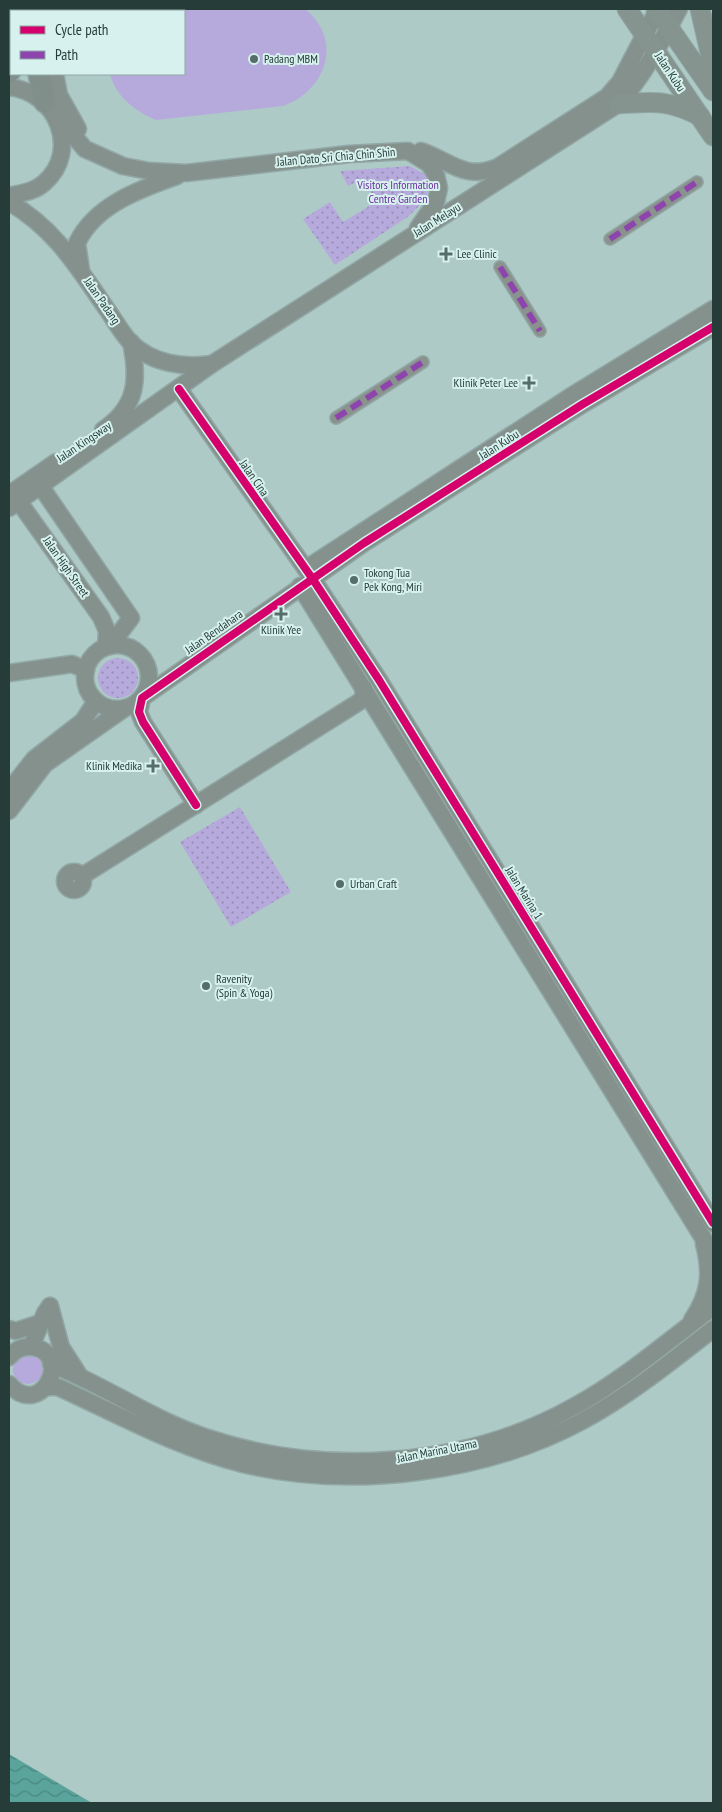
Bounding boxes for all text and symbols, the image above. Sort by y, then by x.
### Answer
legend [10,10,185,75]
text: Cycle path [55,20,108,39]
text: Path [55,45,78,64]
street label: Jalan Kubu [651,48,689,94]
place label: Padang MBM [264,51,318,66]
marker: Padang MBM [248,53,260,65]
street label: Jalan Dato Sri Chia Chin Shin [275,144,396,169]
park label: Visitors Information Centre Garden [356,177,439,206]
street label: Jalan Melayu [409,199,463,241]
place label: Lee Clinic [457,246,498,261]
marker: Lee Clinic [439,247,453,261]
street label: Jalan Padang [80,274,124,327]
place label: Klinik Peter Lee [454,375,518,390]
marker: Klinik Peter Lee [522,376,536,390]
street label: Jalan Kingsway [53,418,114,466]
street label: Jalan Kubu [475,426,521,464]
street label: Jalan Cina [236,456,272,499]
street label: Jalan High Street [40,533,93,600]
place label: Tokong Tua Pek Kong, Miri [364,565,422,594]
marker: Tokong Tua Pek Kong, Miri [348,574,360,586]
street label: Jalan Bendahara [181,606,246,658]
marker: Klinik Yee [274,607,288,621]
place label: Klinik Yee [261,622,301,637]
place label: Klinik Medika [86,758,142,773]
marker: Klinik Medika [146,759,160,773]
street label: Jalan Marina 1 [502,863,547,922]
place label: Urban Craft [350,876,398,891]
marker: Urban Craft [334,878,346,890]
place label: Ravenity (Spin & Yoga) [216,971,272,1000]
marker: Ravenity (Spin & Yoga) [200,980,212,992]
street label: Jalan Marina Utama [395,1435,478,1466]

